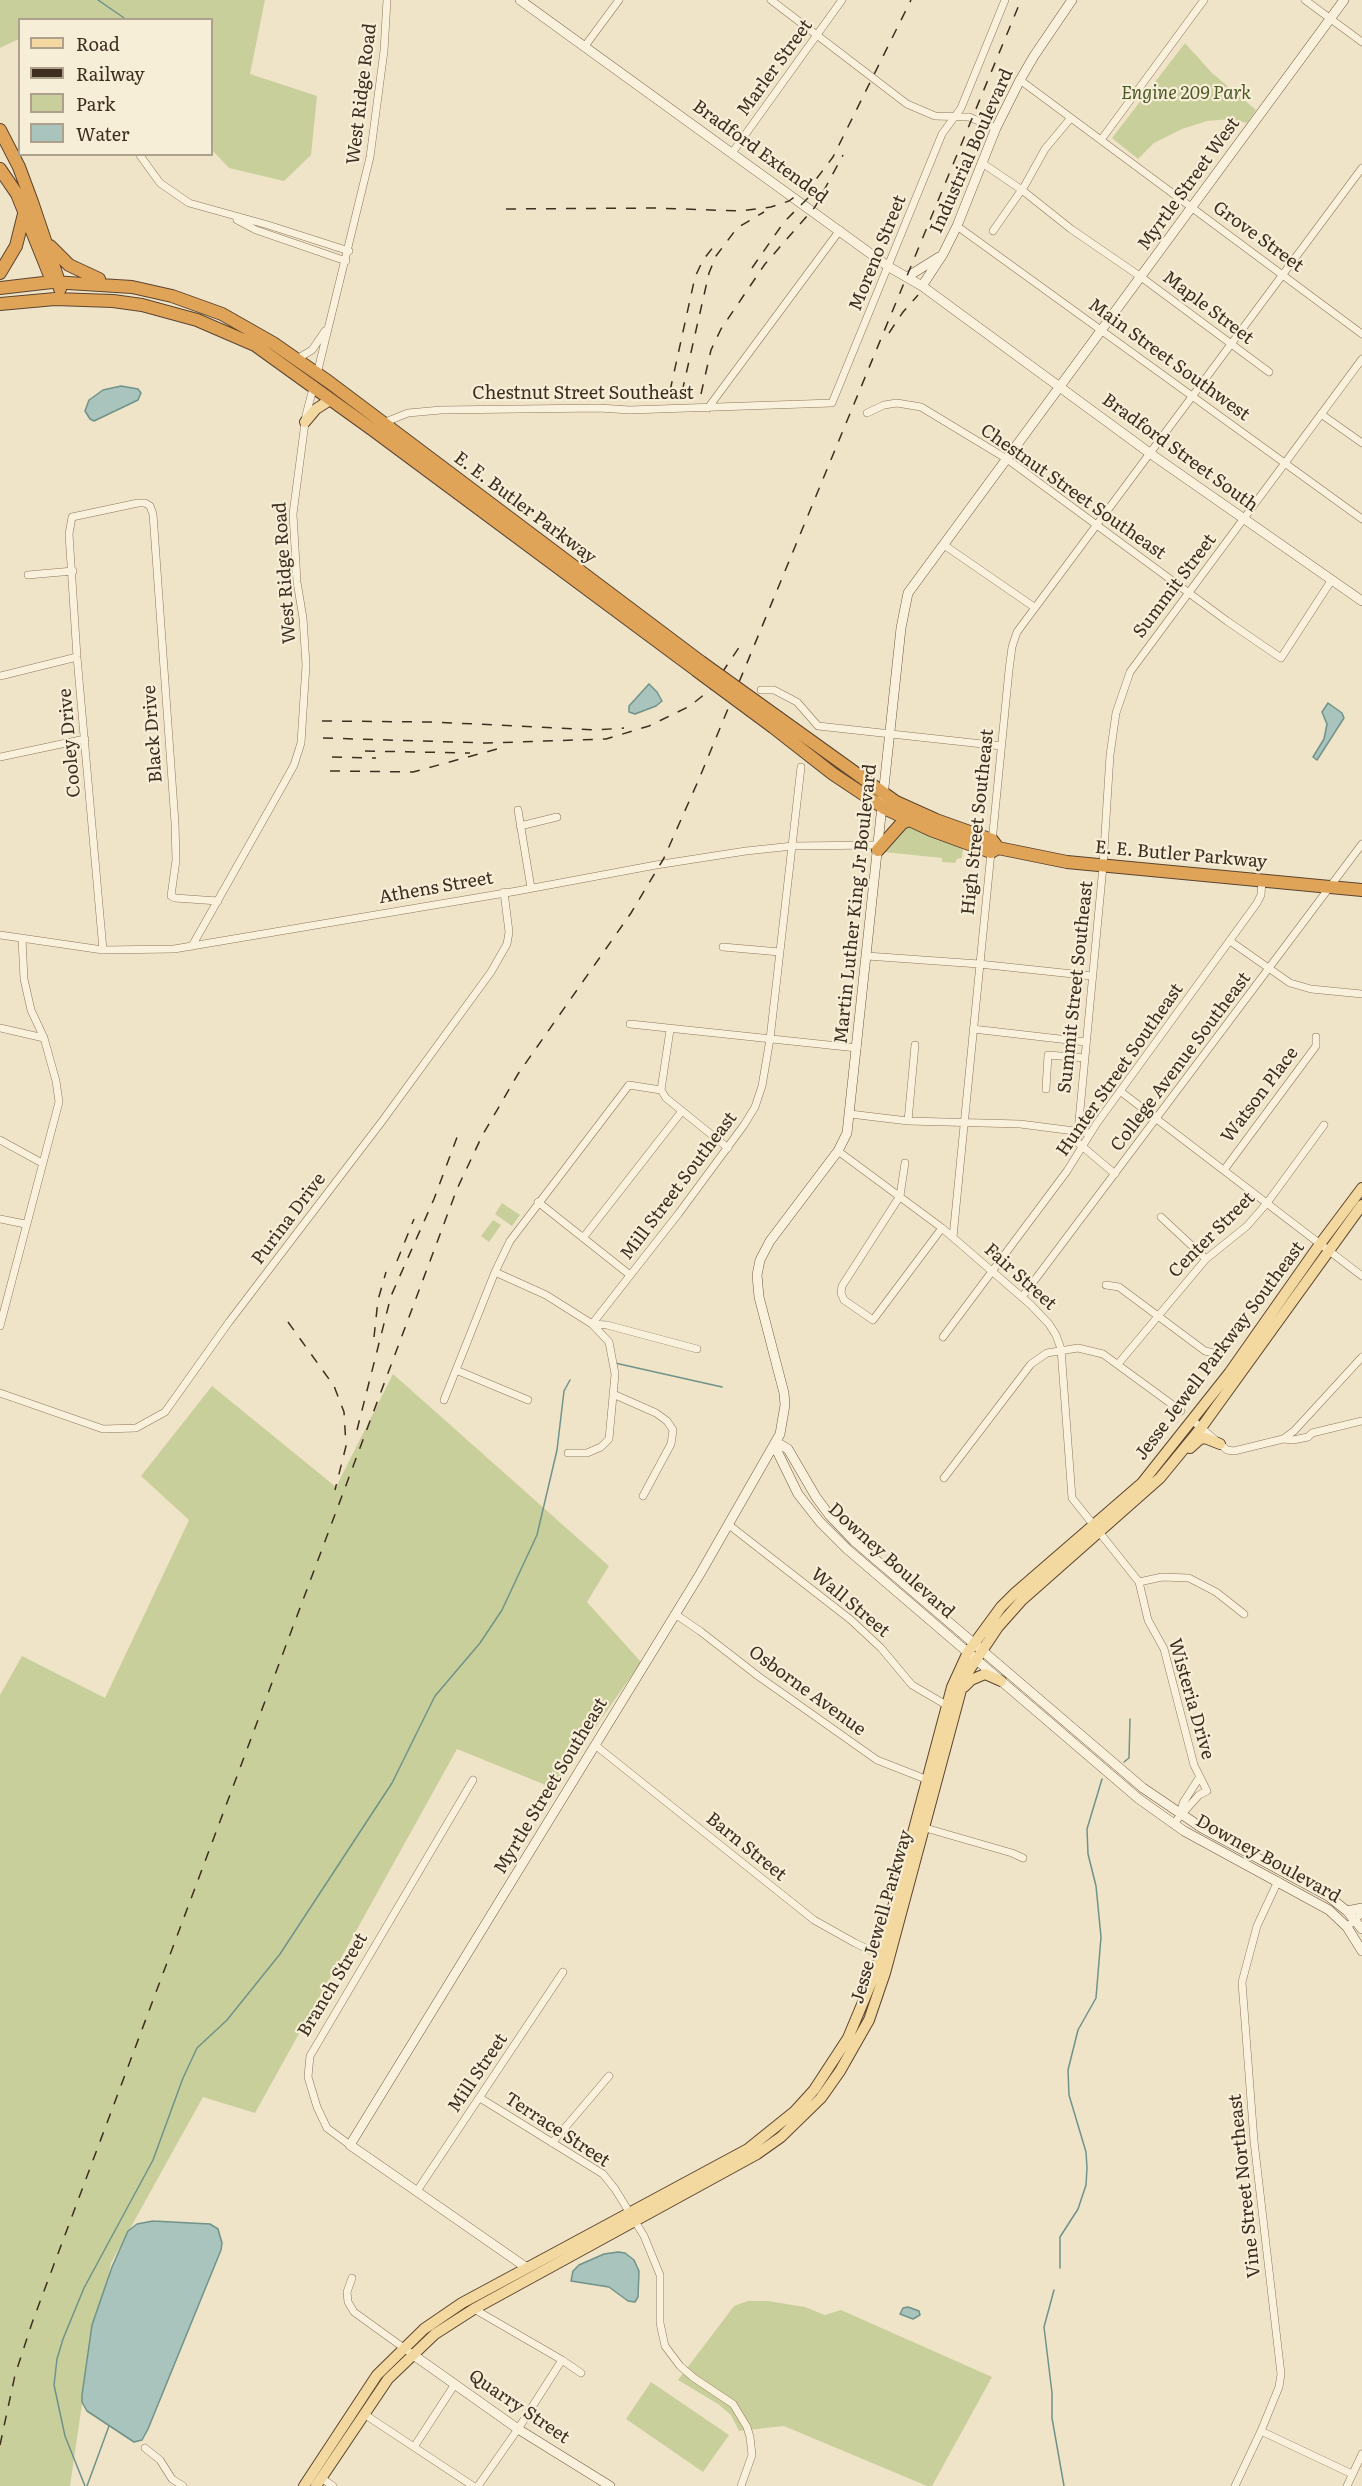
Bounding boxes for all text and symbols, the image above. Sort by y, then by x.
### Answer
street label: Marler Street [733,16,817,120]
legend [18,18,213,156]
street label: West Ridge Road [343,22,381,166]
text: Road [76,30,120,57]
text: Railway [76,60,145,87]
street label: Industrial Boulevard [926,65,1018,237]
park label: Engine 209 Park [1121,83,1251,105]
text: Park [76,90,115,117]
street label: Bradford Extended [688,96,832,208]
street label: Myrtle Street West [1134,113,1244,255]
text: Water [76,120,129,147]
street label: Moreno Street [845,192,911,314]
street label: Grove Street [1208,197,1308,277]
street label: Maple Street [1158,267,1258,349]
street label: Main Street Southwest [1084,294,1254,426]
street label: Chestnut Street Southeast [472,383,694,405]
street label: Bradford Street South [1098,389,1262,517]
street label: Chestnut Street Southeast [976,420,1170,564]
street label: E. E. Butler Parkway [449,447,601,569]
street label: West Ridge Road [269,501,301,645]
street label: Summit Street [1129,530,1221,642]
street label: Black Drive [139,684,167,784]
street label: Cooley Drive [54,687,86,799]
street label: High Street Southeast [957,728,999,916]
street label: Martin Luther King Jr Boulevard [831,763,881,1045]
street label: E. E. Butler Parkway [1094,837,1268,873]
street label: Athens Street [377,867,495,909]
street label: Summit Street Southeast [1054,880,1098,1094]
street label: College Avenue Southeast [1107,968,1255,1156]
street label: Hunter Street Southeast [1052,979,1188,1161]
street label: Watson Place [1217,1043,1303,1147]
street label: Mill Street Southeast [616,1108,742,1264]
street label: Purina Drive [247,1169,331,1269]
street label: Center Street [1164,1187,1260,1283]
street label: Jesse Jewell Parkway Southeast [1131,1237,1309,1465]
street label: Fair Street [979,1239,1061,1315]
street label: Downey Boulevard [823,1499,959,1623]
street label: Wall Street [806,1564,894,1642]
street label: Wisteria Drive [1163,1636,1219,1762]
street label: Osborne Avenue [744,1641,870,1741]
street label: Myrtle Street Southeast [490,1694,612,1878]
street label: Barn Street [702,1808,790,1886]
street label: Downey Boulevard [1192,1810,1344,1908]
street label: Jesse Jewell Parkway [847,1828,917,2006]
street label: Branch Street [293,1929,373,2041]
street label: Mill Street [444,2029,512,2117]
street label: Terrace Street [500,2088,614,2172]
street label: Vine Street Northeast [1225,2093,1265,2279]
street label: Quarry Street [464,2365,574,2449]

